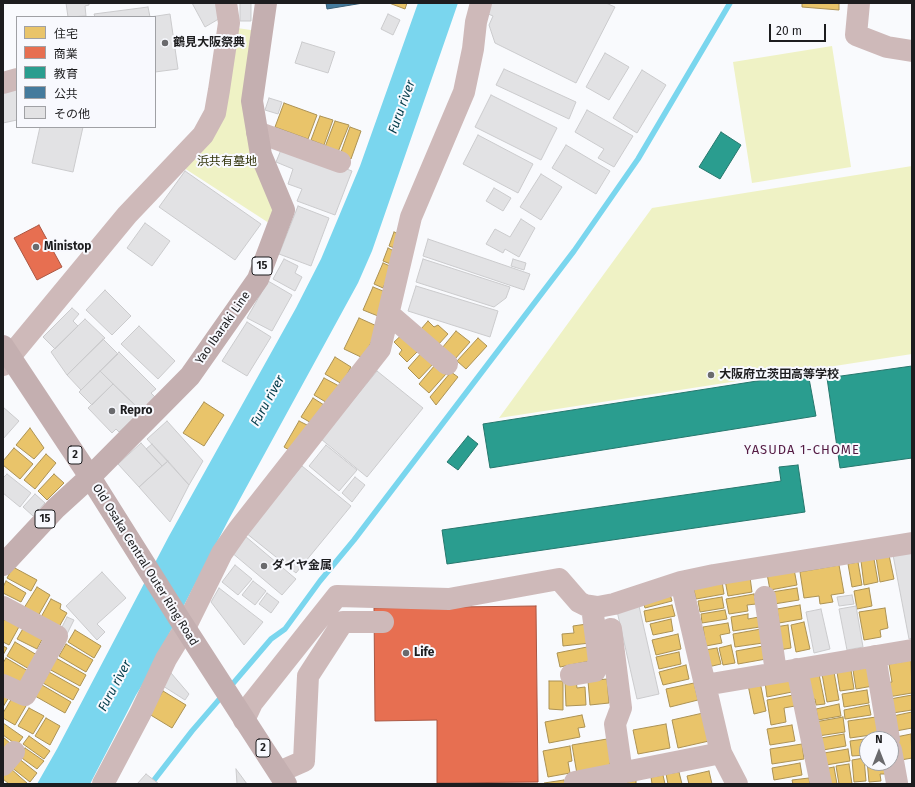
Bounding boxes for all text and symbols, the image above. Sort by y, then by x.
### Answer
legend [16,16,156,128]
scale bar [771,16,828,42]
text: 20 m [776,24,802,38]
text: 住宅 [54,27,78,41]
place label: 鶴見大阪祭典 [173,36,245,50]
marker: 鶴見大阪祭典 [160,38,170,48]
text: 商業 [54,47,78,61]
text: 教育 [54,67,78,81]
water label: Furu river [385,78,419,136]
text: 公共 [54,87,78,101]
text: その他 [54,107,90,121]
park label: 浜共有墓地 [197,155,257,169]
place label: Ministop [44,240,92,254]
marker: Ministop [31,242,41,252]
road number: 15 [252,257,272,275]
street label: Yao Ibaraki Line [192,289,254,367]
place label: 大阪府立茨田高等学校 [719,368,839,382]
marker: 大阪府立茨田高等学校 [706,370,716,380]
water label: Furu river [248,373,288,429]
place label: Repro [120,404,152,418]
marker: Repro [107,406,117,416]
district label: YASUDA 1-CHOME [744,442,860,458]
road number: 2 [68,446,82,464]
street label: Old Osaka Central Outer Ring Road [89,481,201,649]
road number: 15 [35,510,55,528]
place label: ダイヤ金属 [272,559,332,573]
marker: ダイヤ金属 [259,561,269,571]
place label: Life [414,646,434,660]
marker: Life [401,648,411,658]
water label: Furu river [95,658,135,714]
north arrow [859,731,899,771]
text: N [875,733,883,746]
road number: 2 [256,739,270,757]

